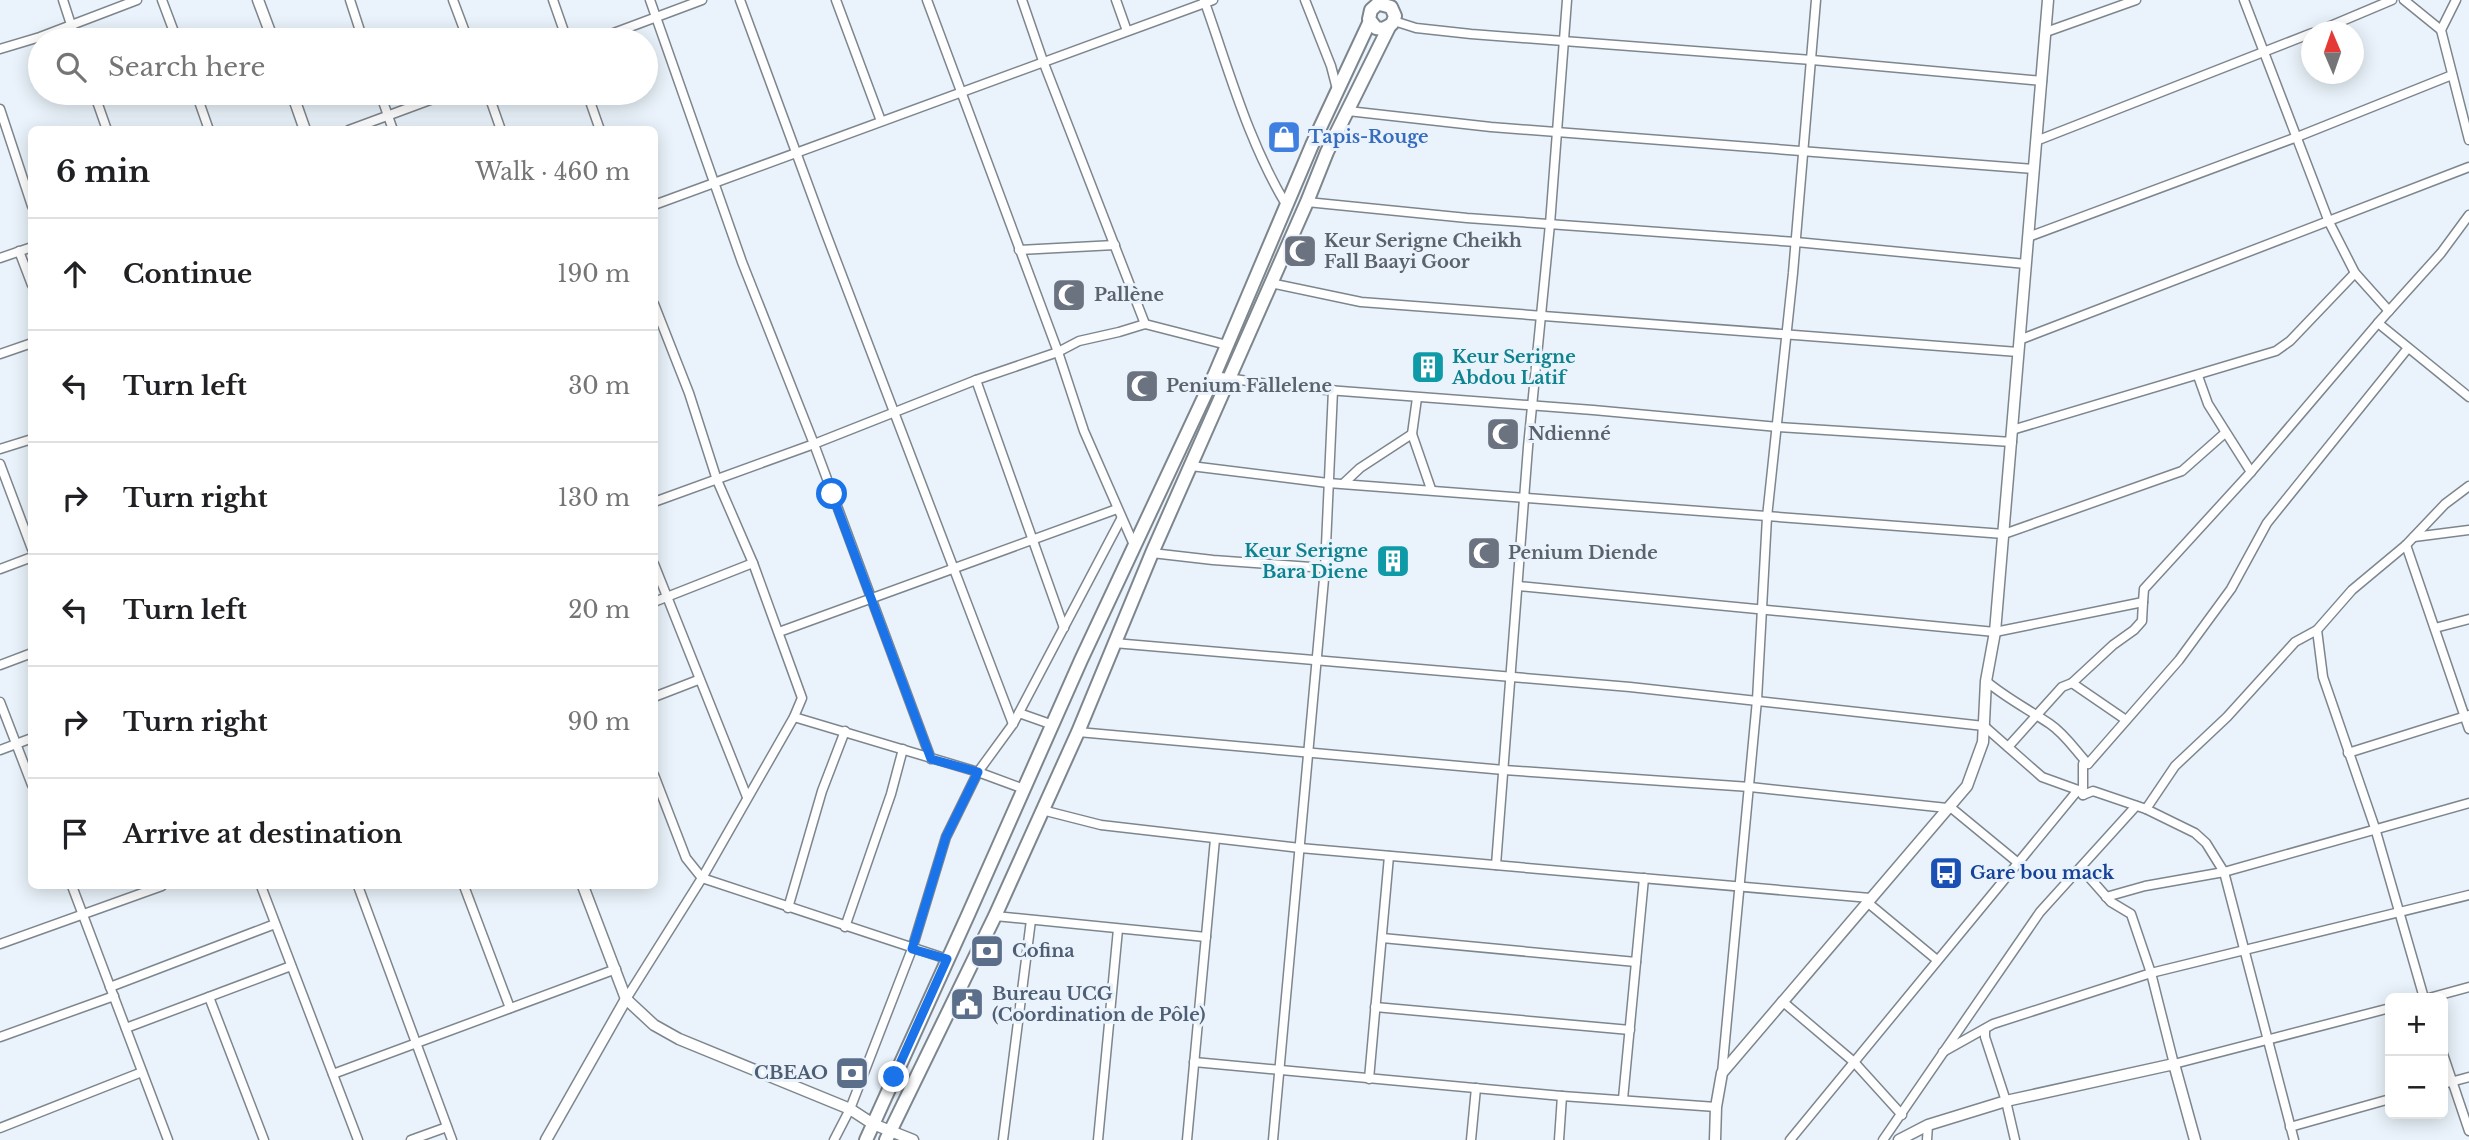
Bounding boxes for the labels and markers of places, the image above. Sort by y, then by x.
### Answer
shop icon: Tapis-Rouge [1265,118,1303,156]
place label: Tapis-Rouge [1308,126,1429,148]
place label: Keur Serigne Cheikh Fall Baayi Goor [1324,230,1522,273]
mosque icon: Keur Serigne Cheikh Fall Baayi Goor [1281,232,1319,270]
mosque icon: Pallène [1050,276,1088,314]
place label: Pallène [1094,284,1164,306]
place label: Keur Serigne Abdou Latif [1451,346,1576,389]
building icon: Keur Serigne Abdou Latif [1409,348,1447,386]
mosque icon: Penium Fallelene [1123,367,1161,405]
place label: Penium Fallelene [1166,375,1332,397]
mosque icon: Ndienné [1484,415,1522,453]
place label: Ndienné [1528,423,1611,445]
mosque icon: Penium Diende [1465,534,1503,572]
place label: Keur Serigne Bara Diene [1244,540,1368,583]
building icon: Keur Serigne Bara Diene [1374,542,1412,580]
place label: Penium Diende [1508,542,1658,564]
bus stop icon: Gare bou mack [1927,854,1965,892]
place label: Gare bou mack [1970,862,2115,884]
bank icon: Cofina [968,932,1006,970]
place label: Cofina [1012,940,1075,962]
place label: Bureau UCG (Coordination de Pôle) [992,983,1206,1026]
public building icon: Bureau UCG (Coordination de Pôle) [948,985,986,1023]
bank icon: CBEAO [833,1054,871,1092]
place label: CBEAO [754,1062,828,1084]

